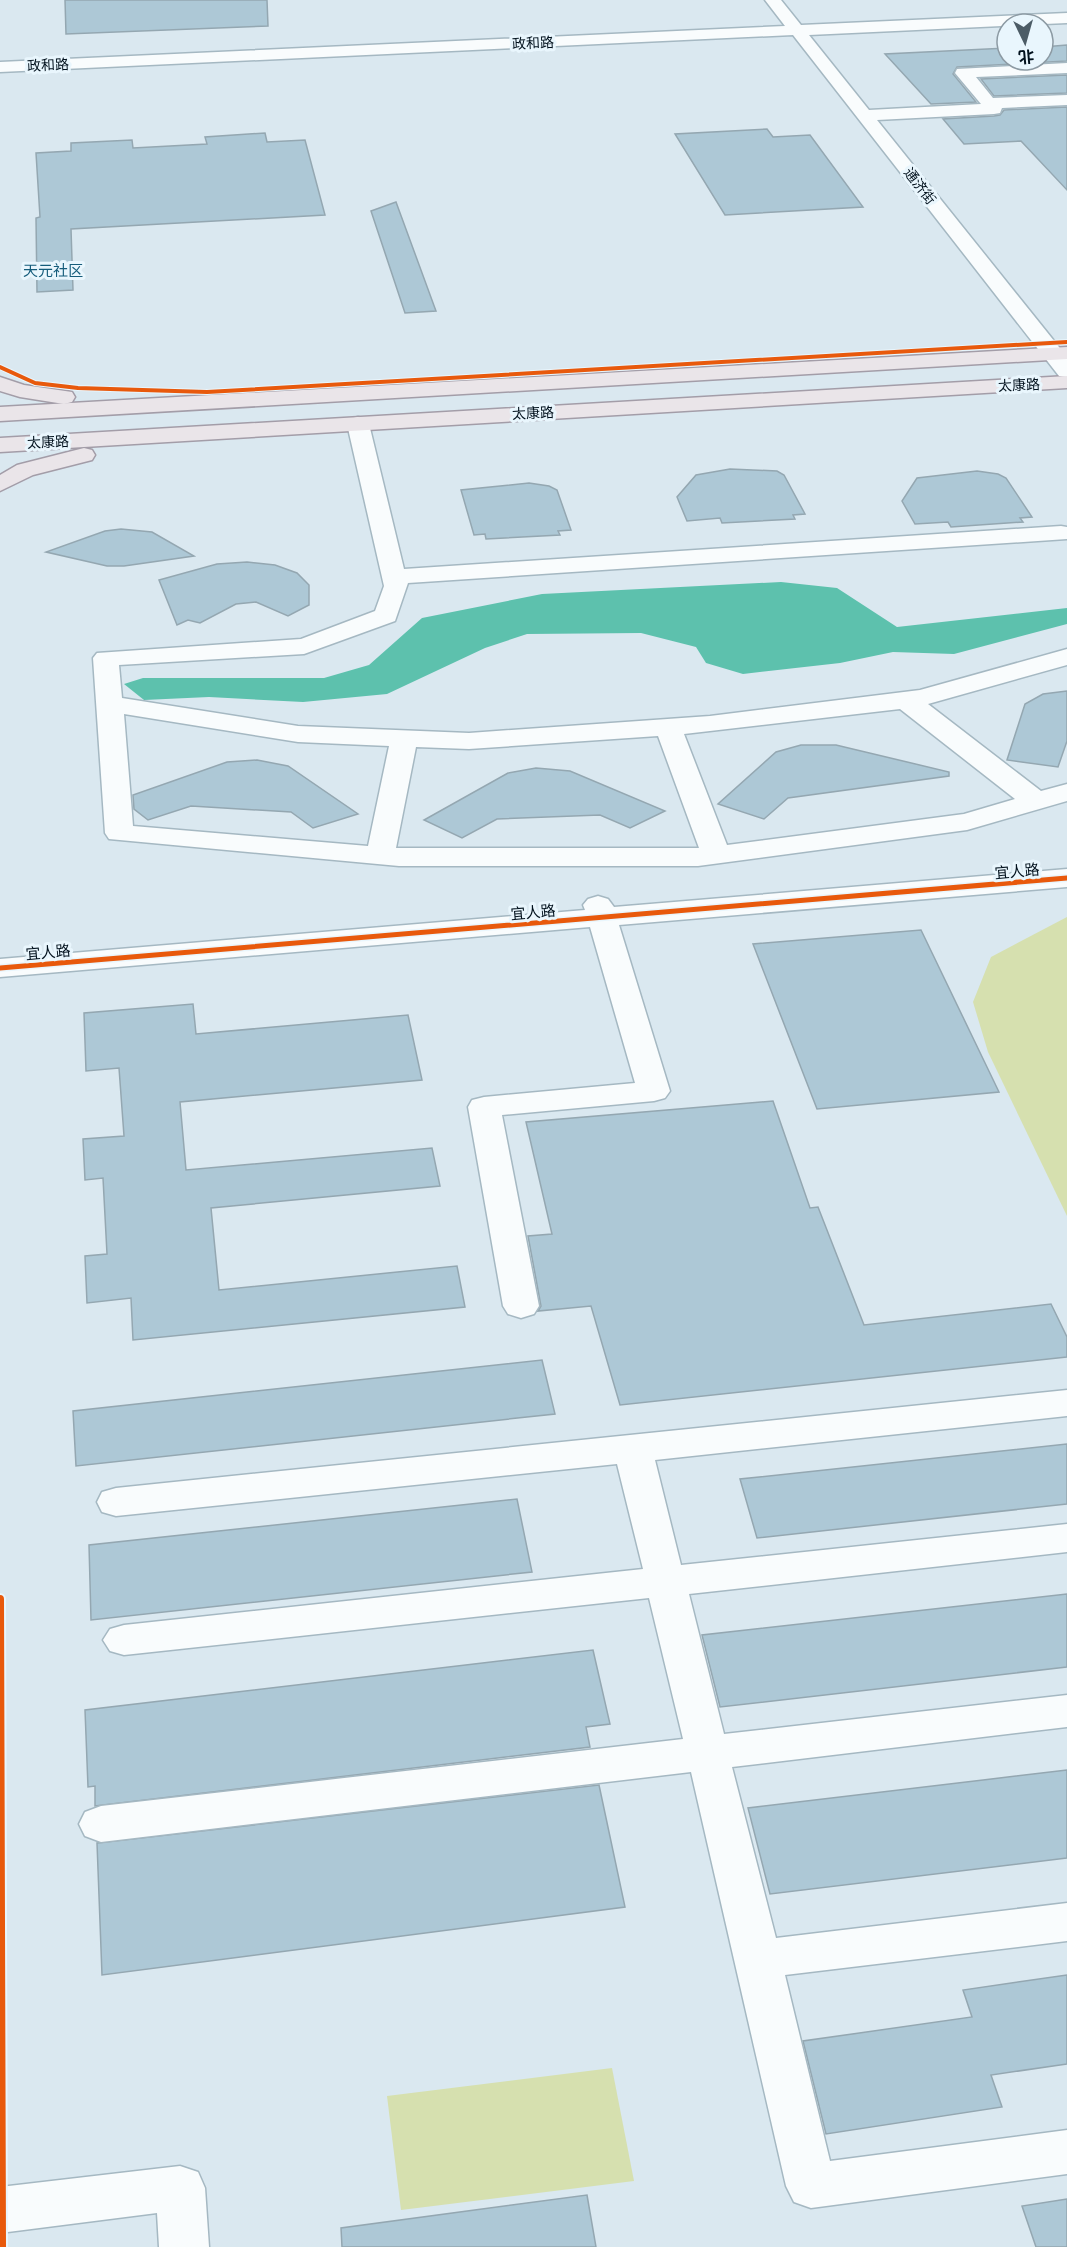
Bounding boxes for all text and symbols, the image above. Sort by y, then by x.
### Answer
north arrow [995,12,1055,72]
street label: 政和路 [512,32,554,54]
text: 北 [1017,44,1035,69]
street label: 政和路 [27,54,69,76]
street label: 通济街 [899,163,941,209]
district label: 天元社区 [23,260,83,281]
street label: 太康路 [998,374,1040,396]
street label: 太康路 [512,402,554,424]
street label: 太康路 [27,431,69,453]
street label: 宜人路 [994,859,1040,883]
street label: 宜人路 [510,900,556,924]
street label: 宜人路 [25,940,71,964]

